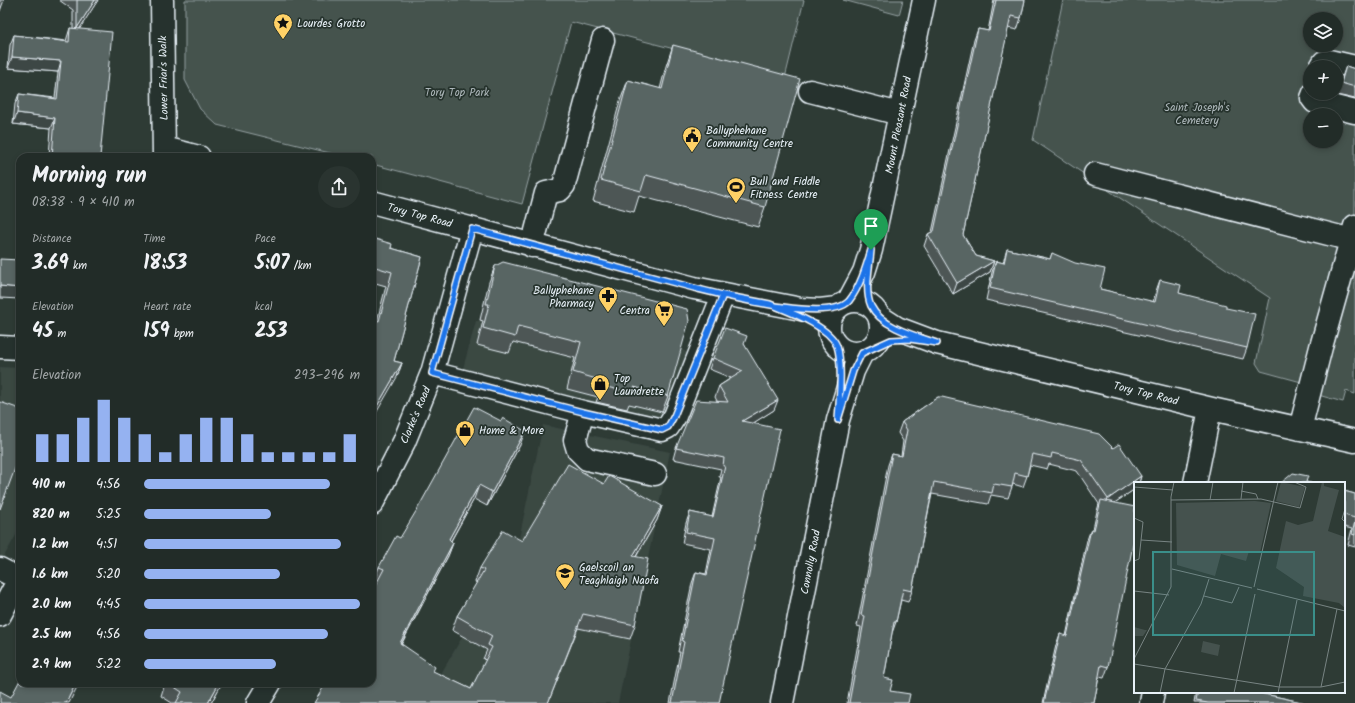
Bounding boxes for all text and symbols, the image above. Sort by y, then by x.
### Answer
place icon: Lourdes Grotto [272,12,294,40]
map controls [1303,12,1343,148]
button: layers [1303,12,1343,52]
place label: Lourdes Grotto [297,15,365,33]
street label: Lower Friar's Walk [154,35,174,120]
button: + [1303,60,1343,100]
street label: Mount Pleasant Road [881,75,917,175]
park label: Tory Top Park [425,84,490,102]
park label: Saint Joseph's Cemetery [1164,99,1230,130]
button: − [1303,108,1343,148]
place label: Ballyphehane Community Centre [706,122,793,153]
public building icon: Ballyphehane Community Centre [681,125,703,153]
text: Morning run [32,159,147,194]
button: share [318,166,360,208]
place label: Bull and Fiddle Fitness Centre [750,173,820,204]
sports icon: Bull and Fiddle Fitness Centre [725,176,747,204]
text: 08:38 · 9 × 410 m [32,192,135,213]
street label: Tory Top Road [385,199,455,233]
pin [854,209,888,250]
icon: arrive [860,215,882,237]
text: Distance [32,230,72,248]
text: Time [143,230,166,248]
text: Pace [255,230,276,248]
text: 3.69 [32,248,69,280]
text: 18:53 [143,248,187,280]
text: 5:07 [255,248,289,280]
text: km [69,257,87,275]
text: /km [289,257,312,275]
place label: Ballyphehane Pharmacy [533,282,595,313]
pharmacy icon: Ballyphehane Pharmacy [597,285,619,313]
text: Elevation [32,298,74,316]
text: Heart rate [143,298,191,316]
text: kcal [255,298,273,316]
supermarket icon: Centra [653,299,675,327]
place label: Centra [620,302,650,320]
text: 45 [32,316,53,348]
text: 159 [143,316,170,348]
text: 253 [255,316,287,348]
text: m [53,325,66,343]
text: bpm [170,325,194,343]
text: Elevation [32,365,81,386]
text: 293–296 m [294,365,360,386]
place label: Top Laundrette [614,370,664,401]
shop icon: Top Laundrette [589,373,611,401]
street label: Tory Top Road [1111,377,1181,411]
street label: Clarke's Road [396,383,436,447]
shop icon: Home & More [454,419,476,447]
place label: Home & More [479,422,544,440]
text: 410 m [32,474,65,495]
text: 4:56 [96,474,121,495]
inset map [1134,482,1345,693]
text: 820 m [32,504,70,525]
text: 5:25 [96,504,121,525]
street label: Connolly Road [796,528,826,596]
text: 1.2 km [32,534,69,555]
text: 4:51 [96,534,117,555]
place label: Gaelscoil an Teaghlaigh Naofa [579,559,659,590]
school or university icon: Gaelscoil an Teaghlaigh Naofa [554,562,576,590]
text: 1.6 km [32,564,68,585]
text: 5:20 [96,564,120,585]
text: 2.0 km [32,594,71,615]
text: 4:45 [96,594,121,615]
text: 2.5 km [32,624,71,645]
text: 4:56 [96,624,121,645]
text: 2.9 km [32,654,71,675]
text: 5:22 [96,654,121,675]

